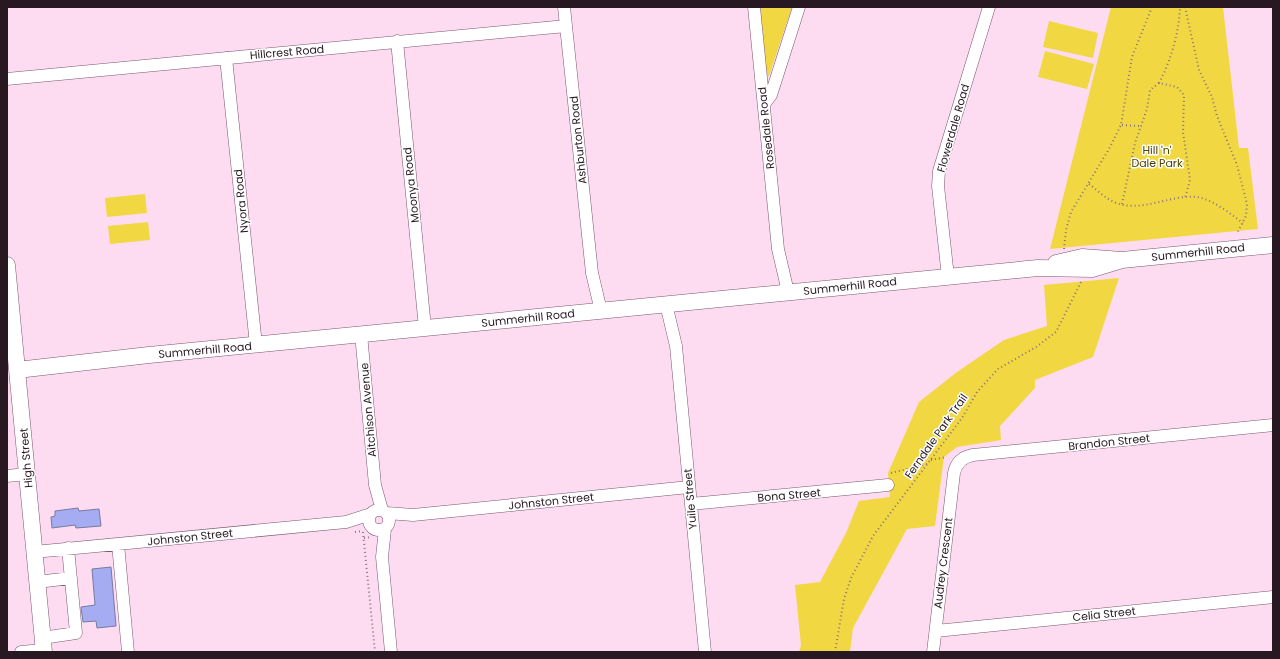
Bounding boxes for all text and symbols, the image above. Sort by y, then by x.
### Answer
street label: Hillcrest Road [249,41,325,63]
street label: Flowerdale Road [933,82,973,174]
street label: Rosedale Road [754,86,778,170]
street label: Ashburton Road [565,95,591,185]
park label: Hill 'n' Dale Park [1131,142,1183,171]
street label: Moonya Road [399,146,423,224]
street label: Nyora Road [230,168,252,234]
street label: Summerhill Road [1151,239,1245,265]
street label: Summerhill Road [803,273,897,299]
street label: Summerhill Road [481,305,575,331]
street label: Summerhill Road [158,338,252,362]
street label: Aitchison Avenue [356,362,380,458]
street label: Ferndale Park Trail [901,390,971,482]
street label: High Street [15,427,37,489]
street label: Brandon Street [1067,430,1151,454]
street label: Yuile Street [679,468,701,530]
street label: Bona Street [757,484,821,506]
street label: Johnston Street [507,489,595,513]
street label: Audrey Crescent [929,517,957,609]
street label: Johnston Street [146,525,234,549]
street label: Celia Street [1072,603,1136,625]

